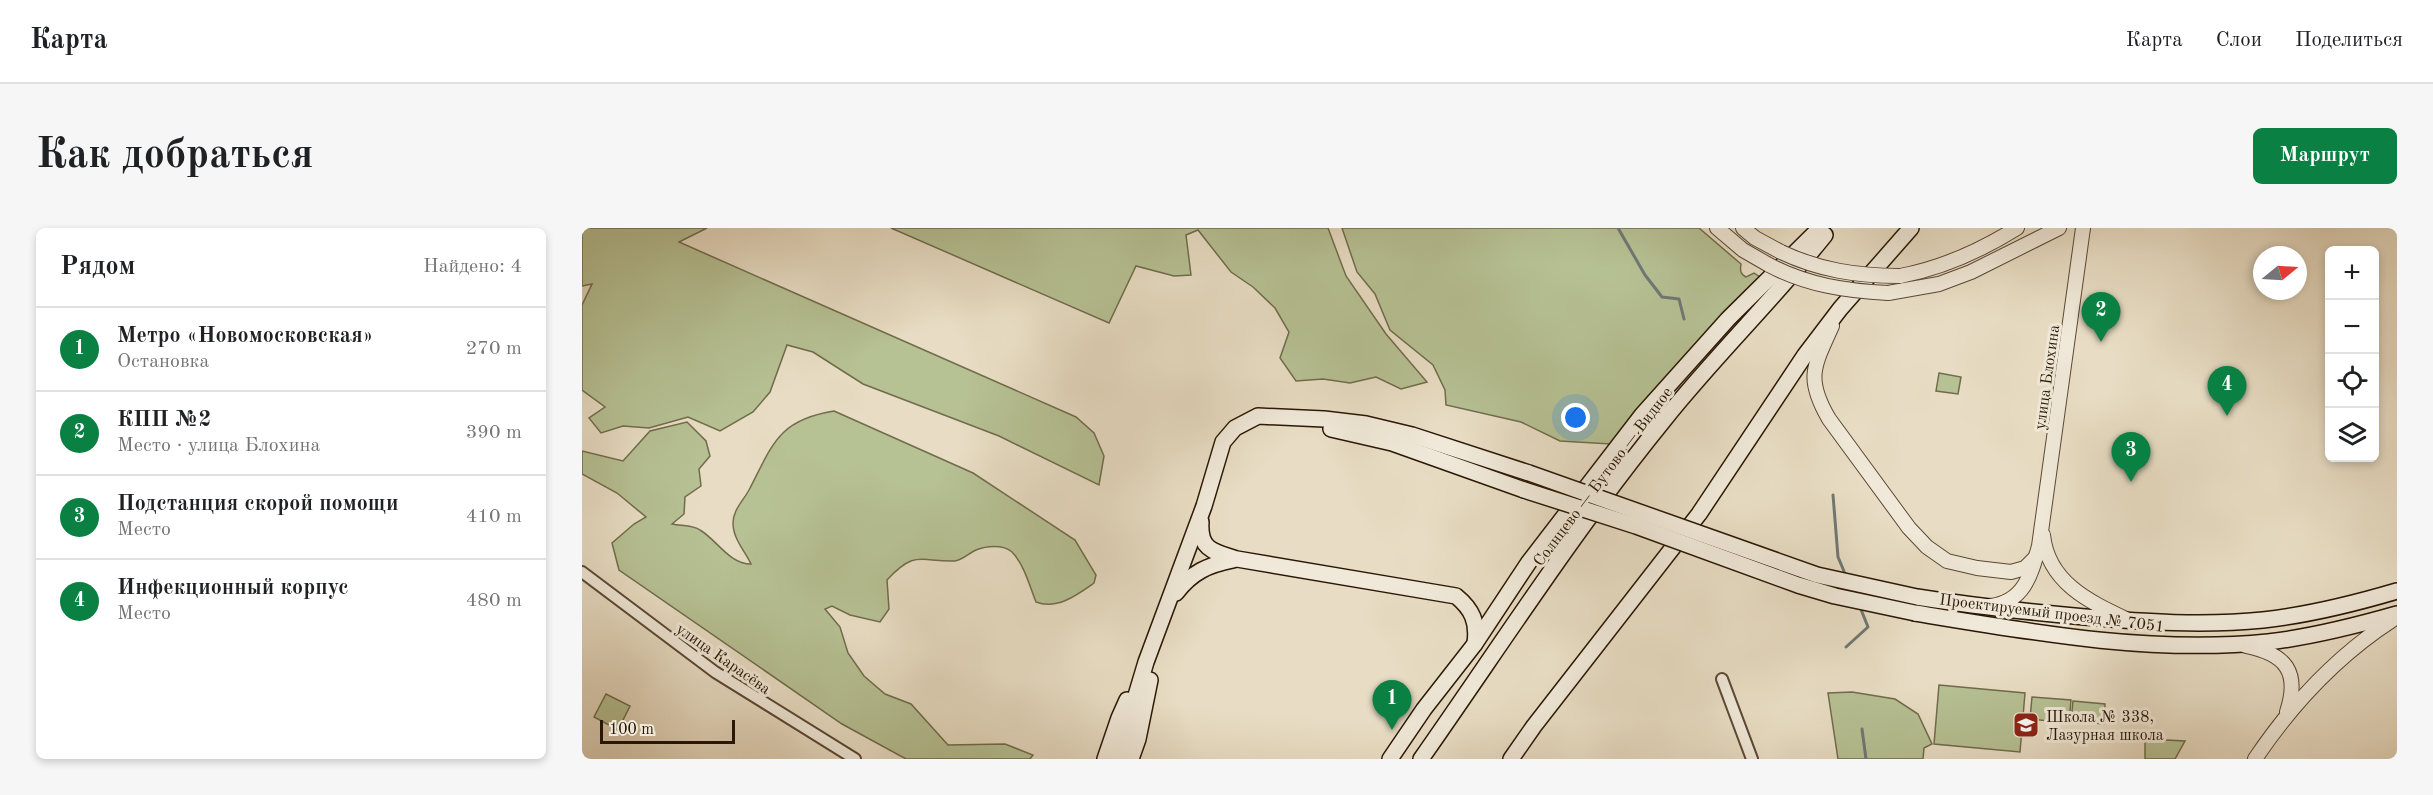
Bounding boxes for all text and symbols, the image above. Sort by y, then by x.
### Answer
text: Карта [30,27,108,55]
text: Карта [2126,30,2183,51]
text: Слои [2216,30,2262,51]
text: Поделиться [2295,30,2403,51]
button: Маршрут [2253,128,2397,184]
text: Как добраться [36,135,313,177]
north arrow [2253,246,2307,300]
map controls [2325,246,2379,462]
button: + [2325,246,2379,300]
text: Рядом [60,254,135,280]
text: Найдено: 4 [423,257,522,277]
pin: 2 [2082,292,2120,342]
button: − [2325,300,2379,354]
street label: улица Блохина [2033,324,2063,431]
text: Метро «Новомосковская» [117,325,373,347]
text: 1 [74,339,85,359]
text: 270 m [466,339,522,359]
text: Остановка [117,352,209,372]
button: locate [2325,354,2379,408]
pin: 4 [2208,366,2246,416]
street label: Солнцево — Бутово — Видное [1531,385,1676,570]
your location [1561,403,1590,432]
button: layers [2325,408,2379,462]
text: КПП №2 [117,409,211,431]
text: 2 [74,423,85,443]
text: 390 m [466,423,522,443]
pin: 3 [2112,432,2150,482]
text: Место · улица Блохина [117,436,320,456]
text: Подстанция скорой помощи [117,493,399,515]
text: 3 [74,507,85,527]
text: 410 m [466,507,522,527]
text: Место [117,520,171,540]
text: Инфекционный корпус [117,577,349,599]
text: 4 [74,591,85,611]
text: 480 m [466,591,522,611]
street label: Проектируемый проезд № 7051 [1938,592,2165,636]
text: Место [117,604,171,624]
street label: улица Карасёва [673,621,773,698]
pin: 1 [1372,680,1412,730]
school or university icon: Школа № 338, Лазурная школа [2011,710,2041,740]
place label: Школа № 338, Лазурная школа [2046,710,2164,744]
scale bar [600,717,735,744]
text: 100 m [609,722,654,738]

